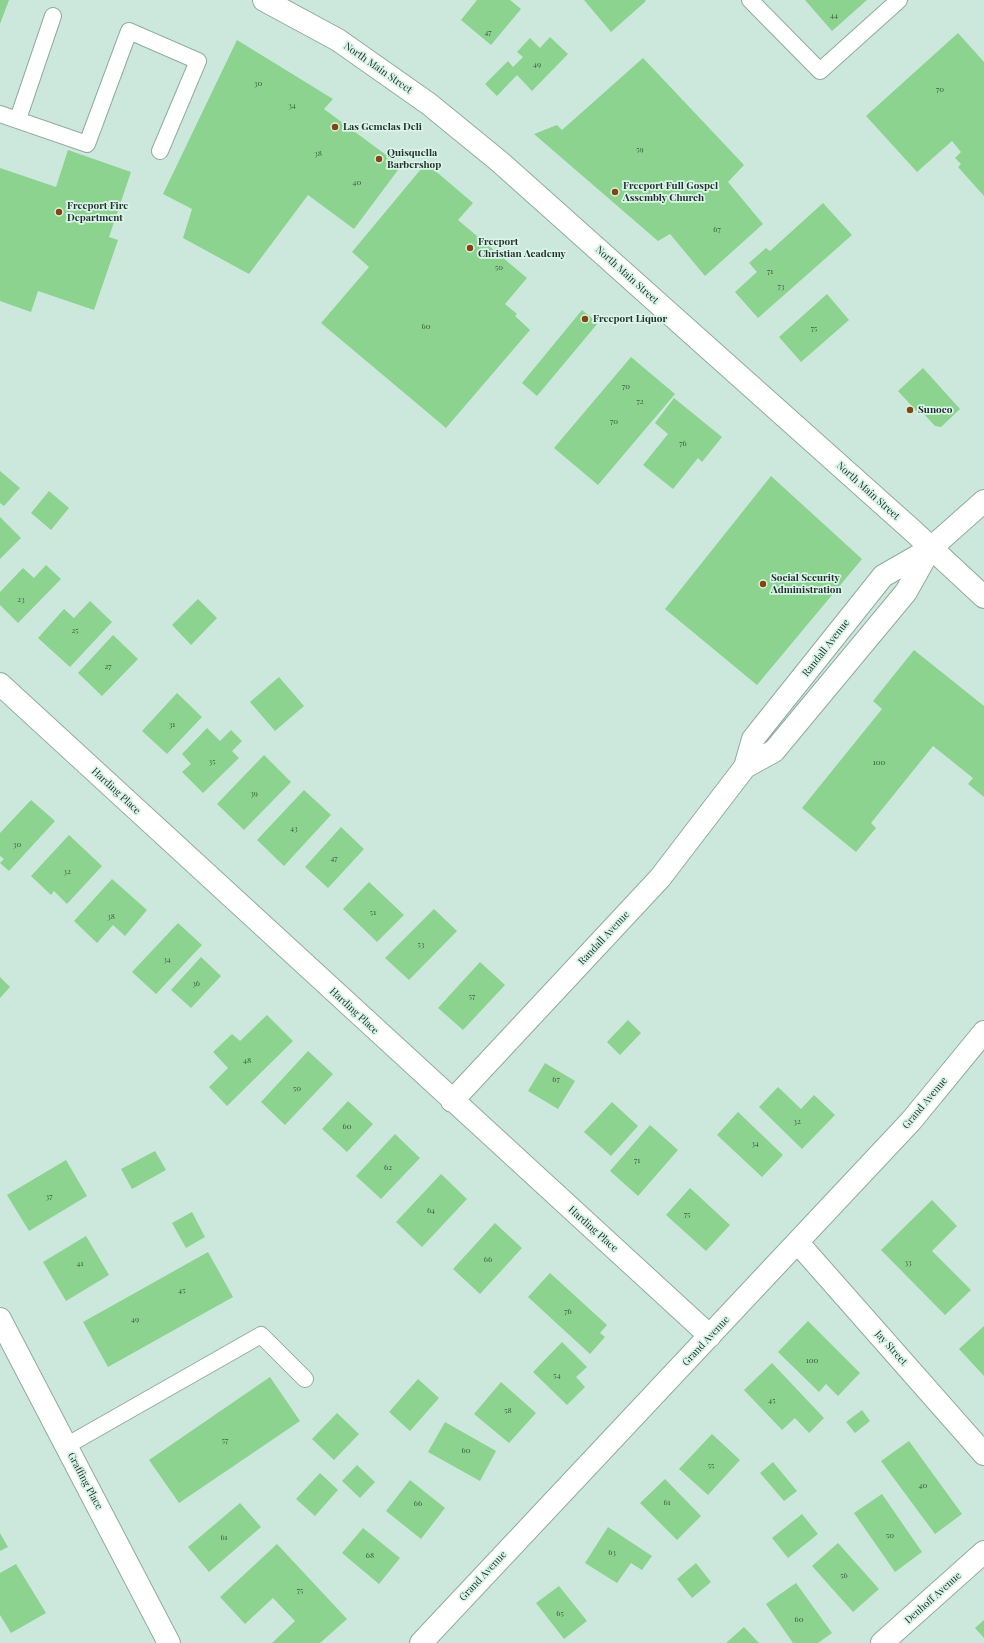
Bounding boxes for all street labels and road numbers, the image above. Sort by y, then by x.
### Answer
street label: North Main Street [342,40,414,96]
street label: North Main Street [593,244,661,306]
street label: North Main Street [834,460,902,522]
street label: Randall Avenue [800,617,852,679]
street label: Harding Place [89,765,143,817]
street label: Randall Avenue [576,909,632,967]
street label: Harding Place [327,985,381,1037]
street label: Grand Avenue [900,1075,950,1131]
street label: Harding Place [566,1204,620,1254]
street label: Grand Avenue [680,1314,732,1368]
street label: Jay Street [872,1328,910,1368]
street label: Graffing Place [65,1450,105,1512]
street label: Grand Avenue [457,1549,509,1603]
street label: Denhoff Avenue [902,1570,964,1626]

